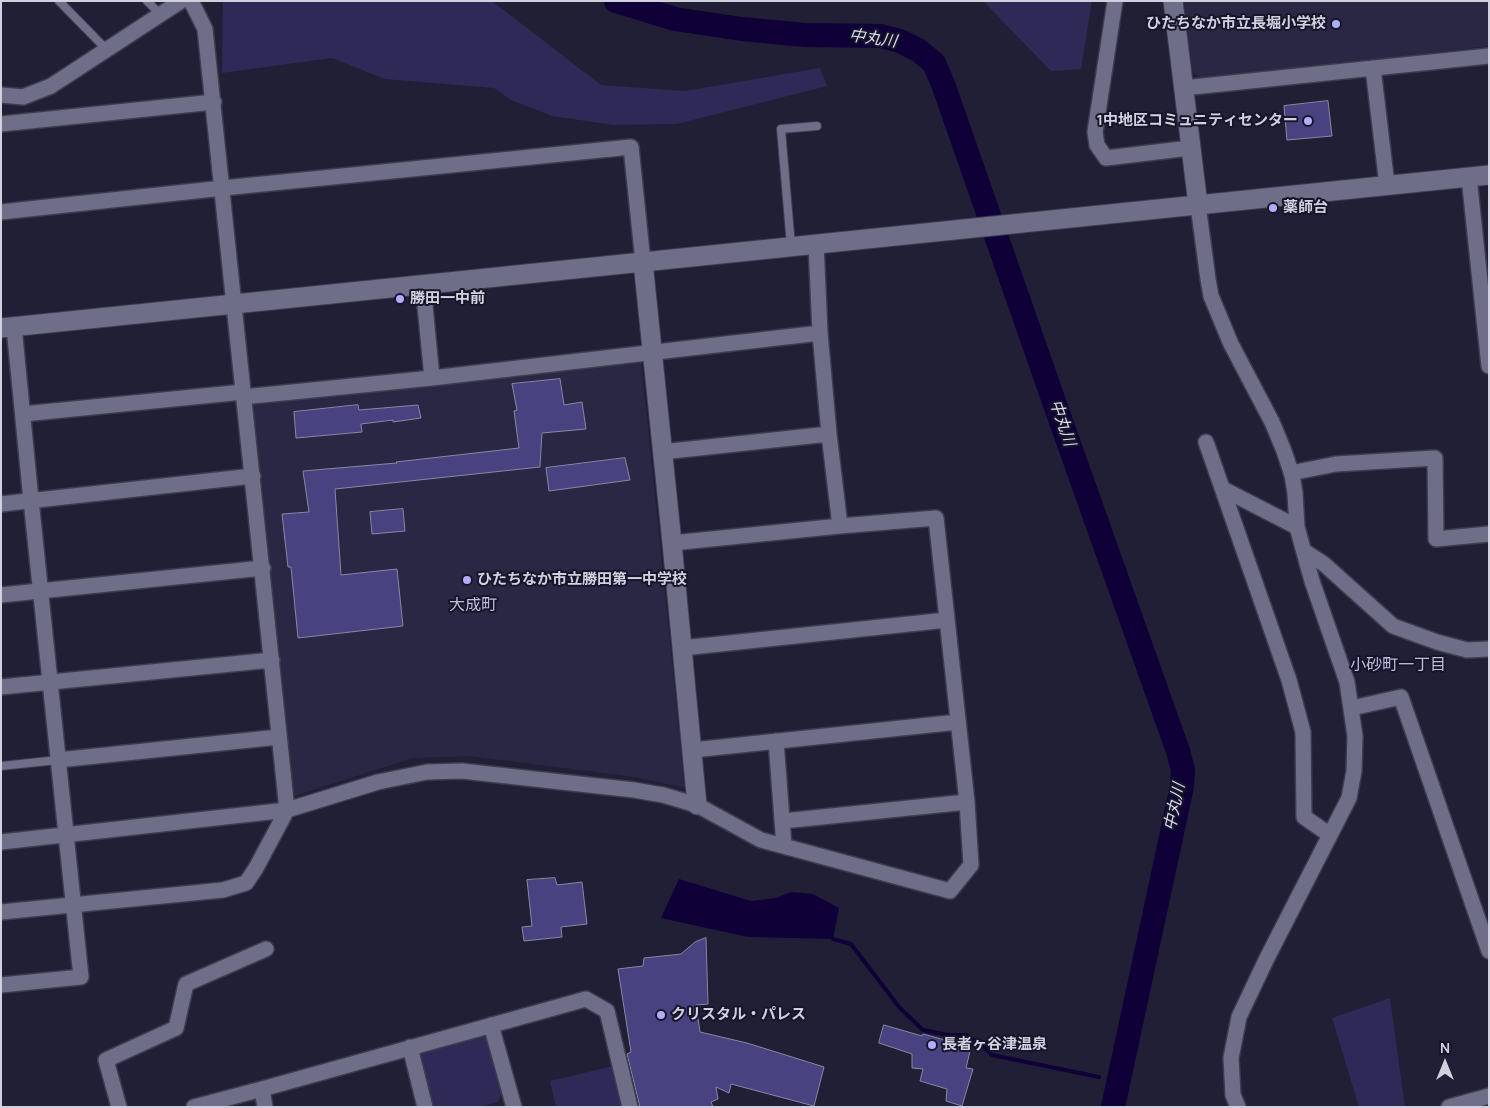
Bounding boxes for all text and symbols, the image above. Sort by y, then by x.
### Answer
place label: ひたちなか市立長堀小学校 [1146,15,1326,33]
marker: ひたちなか市立長堀小学校 [1330,18,1342,30]
water label: 中丸川 [848,26,898,52]
place label: 1中地区コミュニティセンター [1096,112,1298,130]
marker: 1中地区コミュニティセンター [1302,115,1314,127]
place label: 薬師台 [1283,199,1328,217]
marker: 薬師台 [1267,202,1279,214]
place label: 勝田一中前 [410,290,485,308]
marker: 勝田一中前 [394,293,406,305]
water label: 中丸川 [1045,397,1079,449]
place label: ひたちなか市立勝田第一中学校 [477,571,687,589]
marker: ひたちなか市立勝田第一中学校 [461,574,473,586]
district label: 大成町 [449,596,497,616]
district label: 小砂町一丁目 [1350,656,1446,676]
water label: 中丸川 [1161,782,1189,832]
place label: クリスタル・パレス [671,1006,806,1024]
marker: クリスタル・パレス [655,1009,667,1021]
place label: 長者ヶ谷津温泉 [942,1036,1047,1054]
north arrow [1420,1038,1470,1088]
text: N [1440,1038,1450,1057]
marker: 長者ヶ谷津温泉 [926,1039,938,1051]

